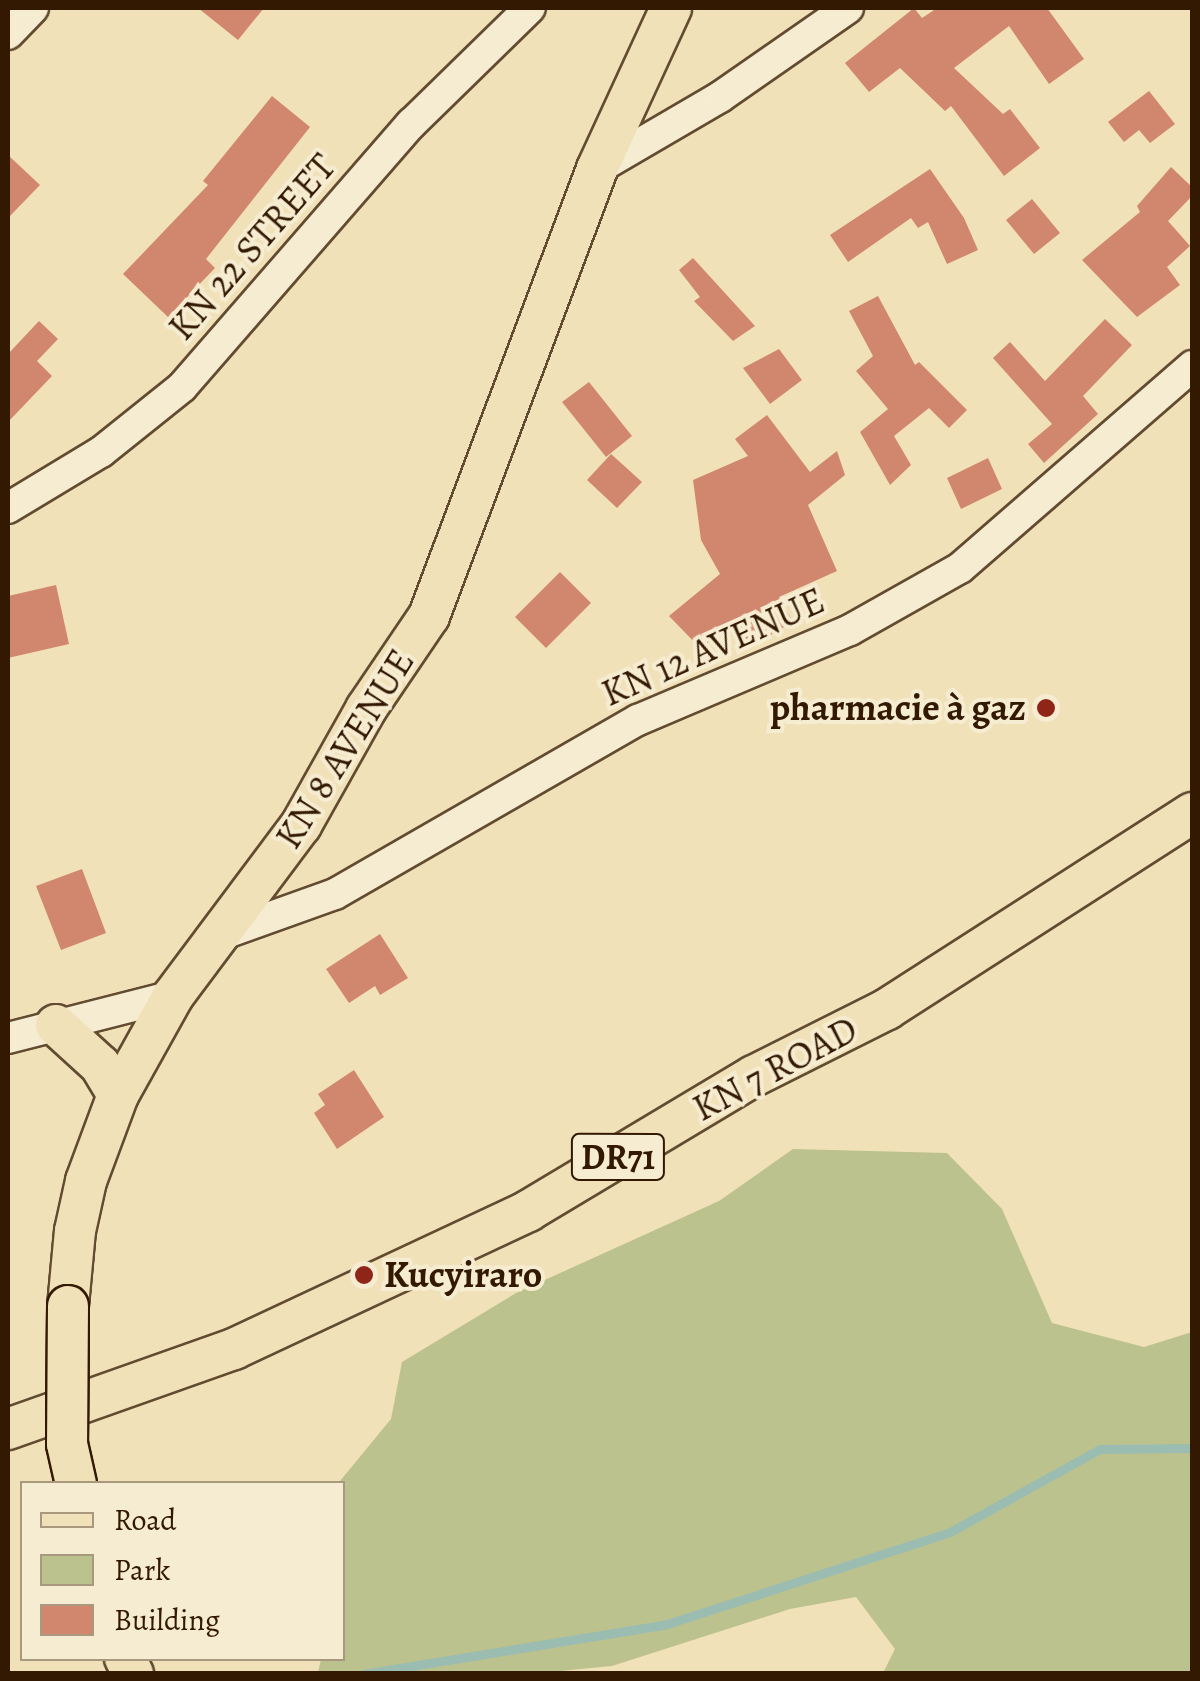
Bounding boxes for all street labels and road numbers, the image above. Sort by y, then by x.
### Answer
street label: KN 22 STREET [159,144,345,350]
street label: KN 12 AVENUE [594,578,832,716]
street label: KN 8 AVENUE [266,641,424,857]
street label: KN 7 ROAD [685,1007,865,1131]
road number: DR71 [570,1127,666,1187]

